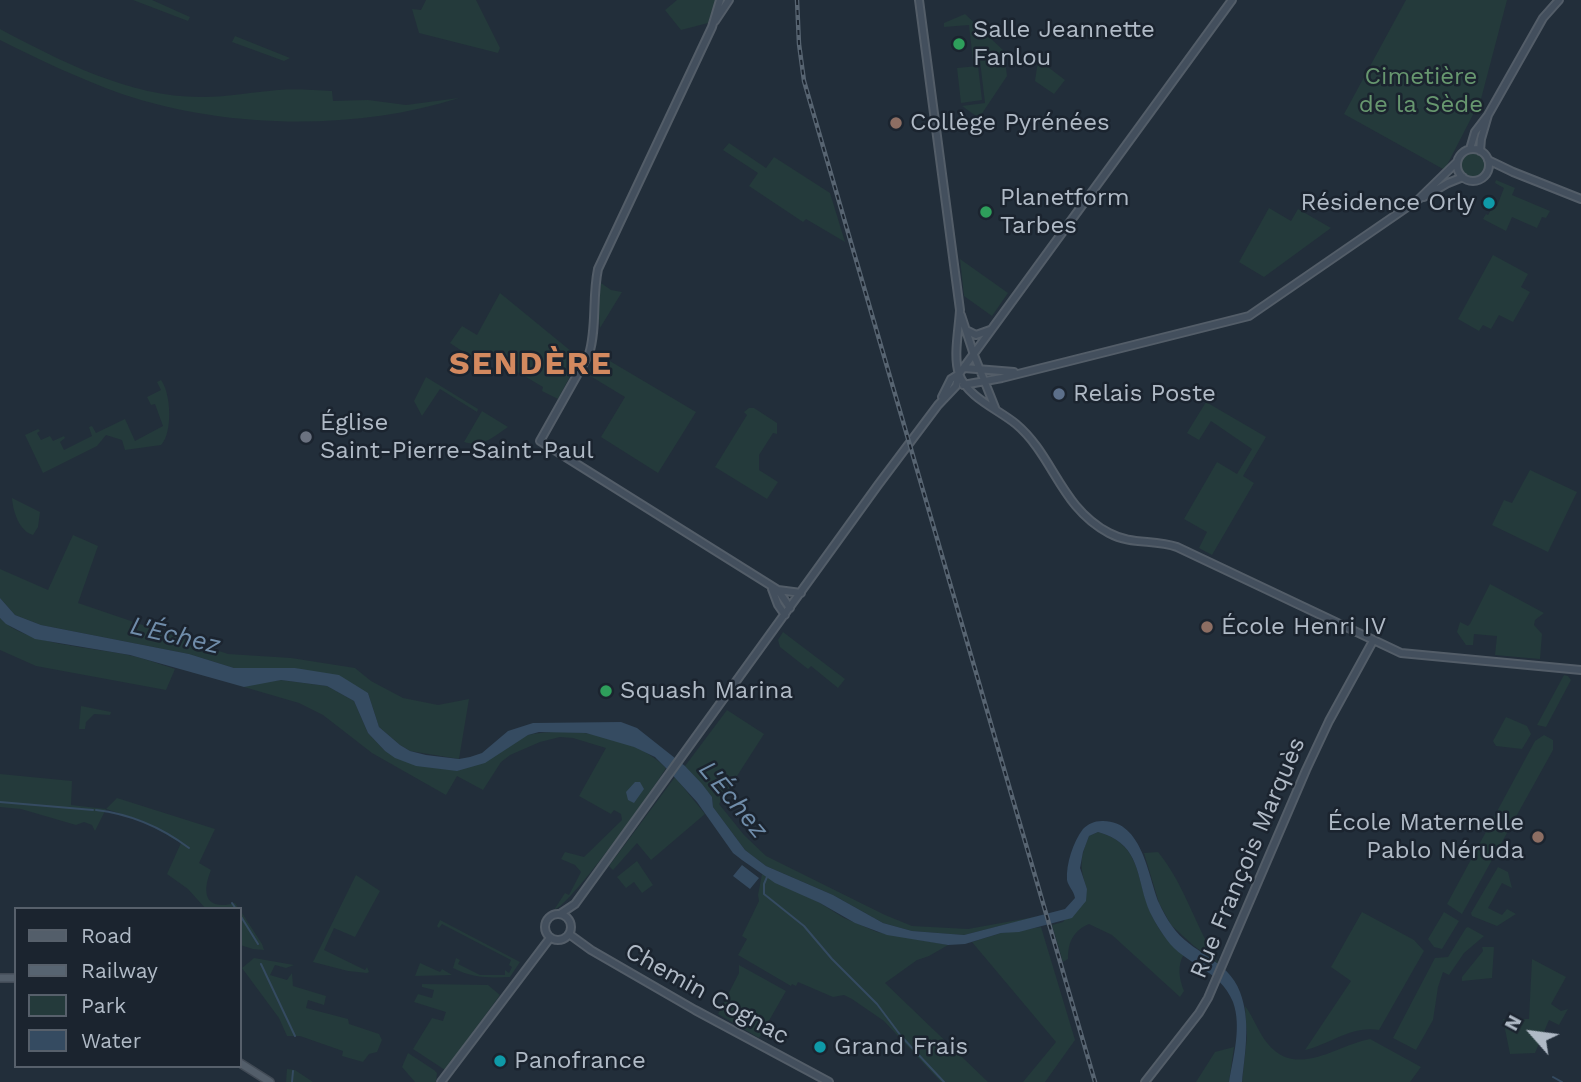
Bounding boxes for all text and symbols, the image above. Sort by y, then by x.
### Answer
place label: Salle Jeannette Fanlou [973,16,1155,72]
marker: Salle Jeannette Fanlou [951,36,967,52]
park label: Cimetière de la Sède [1359,63,1483,119]
place label: Collège Pyrénées [910,109,1110,137]
marker: Collège Pyrénées [888,115,904,131]
place label: Planetform Tarbes [1000,184,1130,240]
place label: Résidence Orly [1301,189,1475,217]
marker: Résidence Orly [1481,195,1497,211]
marker: Planetform Tarbes [978,204,994,220]
district label: SENDÈRE [450,346,612,384]
place label: Relais Poste [1073,380,1216,408]
marker: Relais Poste [1051,386,1067,402]
place label: Église Saint-Pierre-Saint-Paul [320,409,594,465]
marker: Église Saint-Pierre-Saint-Paul [298,429,314,445]
water label: L'Échez [127,611,223,661]
place label: École Henri IV [1221,613,1386,641]
marker: École Henri IV [1199,619,1215,635]
place label: Squash Marina [620,677,793,705]
marker: Squash Marina [598,683,614,699]
street label: Rue François Marquès [1184,733,1312,983]
water label: L'Échez [692,755,774,845]
place label: École Maternelle Pablo Néruda [1328,809,1524,865]
marker: École Maternelle Pablo Néruda [1530,829,1546,845]
legend [14,907,242,1068]
text: Road [81,923,132,948]
street label: Chemin Cognac [620,937,794,1051]
text: Railway [81,958,158,983]
text: Park [81,993,126,1018]
north arrow [1497,998,1567,1068]
text: N [1500,1011,1526,1035]
text: Water [81,1028,141,1053]
place label: Grand Frais [834,1033,968,1061]
marker: Grand Frais [812,1039,828,1055]
place label: Panofrance [514,1047,646,1075]
marker: Panofrance [492,1053,508,1069]

